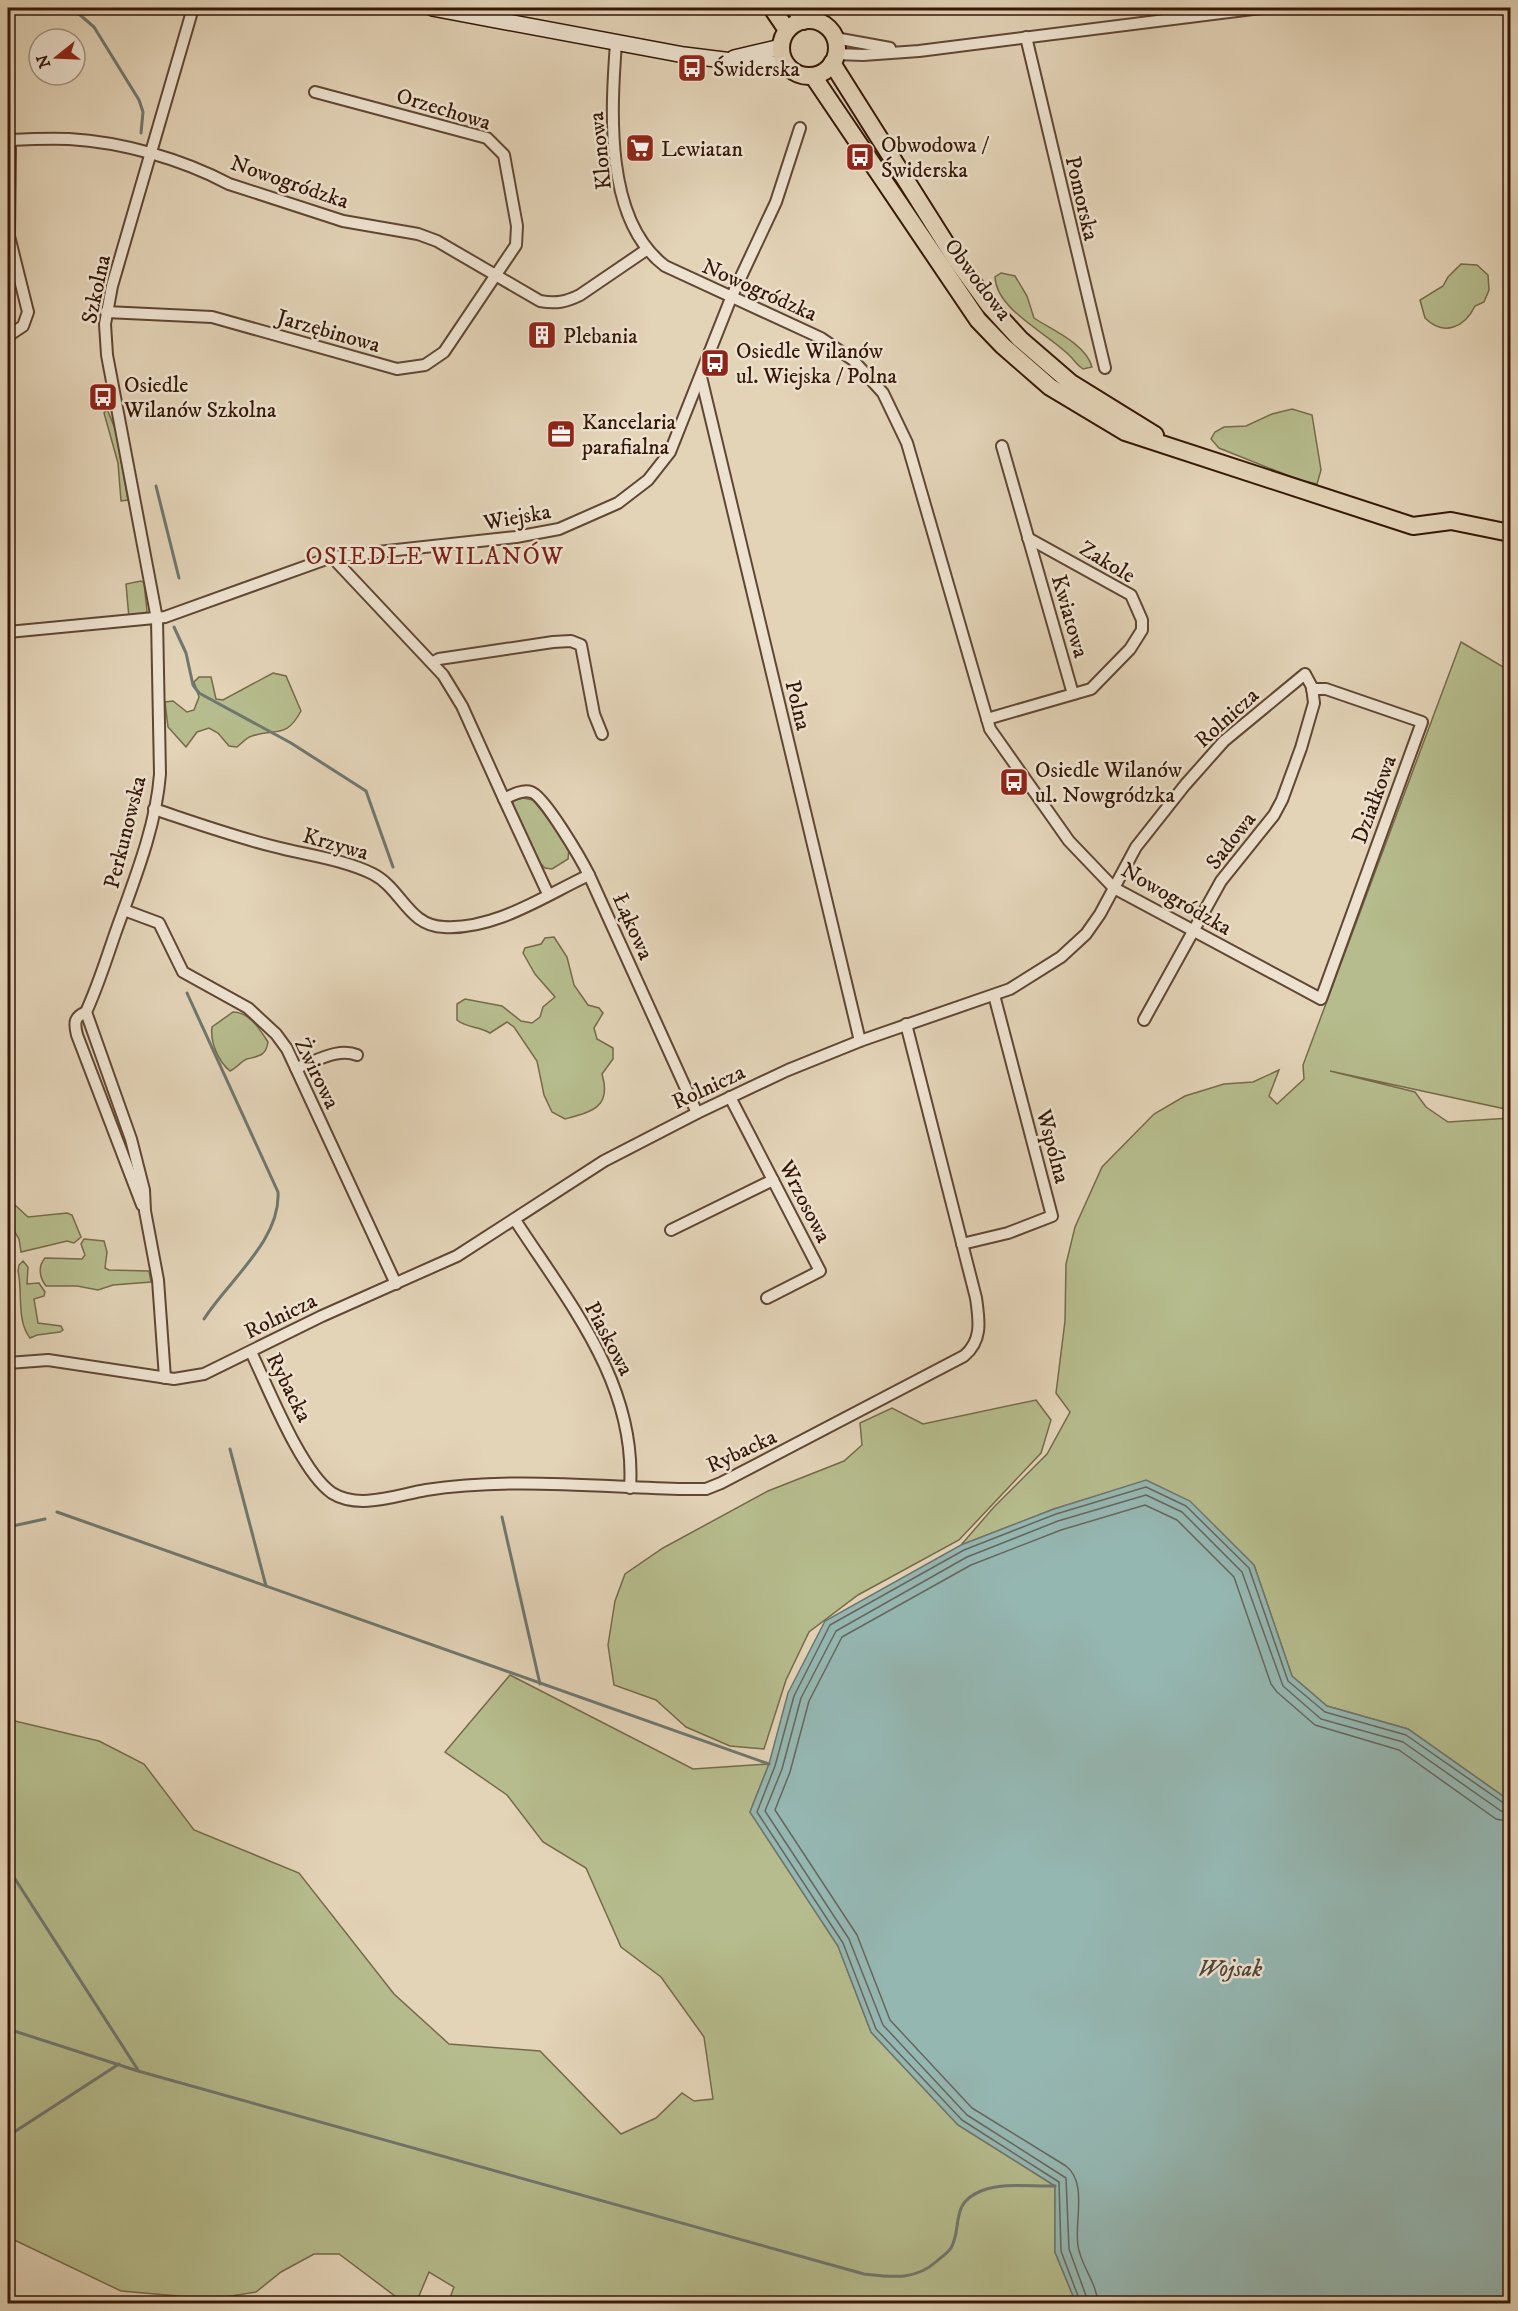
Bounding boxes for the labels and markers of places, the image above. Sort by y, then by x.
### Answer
bus stop icon: Świderska [676,52,708,84]
place label: Świderska [713,55,801,83]
supermarket icon: Lewiatan [624,132,656,164]
place label: Obwodowa / Świderska [881,132,989,184]
place label: Lewiatan [661,136,743,163]
bus stop icon: Obwodowa / Świderska [844,141,876,173]
building icon: Plebania [526,319,558,351]
place label: Plebania [563,323,638,350]
place label: Osiedle Wilanów ul. Wiejska / Polna [736,338,897,390]
bus stop icon: Osiedle Wilanów ul. Wiejska / Polna [699,347,731,379]
place label: Osiedle Wilanów Szkolna [123,372,277,424]
bus stop icon: Osiedle Wilanów Szkolna [87,381,119,413]
place label: Kancelaria parafialna [581,409,677,461]
office icon: Kancelaria parafialna [545,418,577,450]
place label: Osiedle Wilanów ul. Nowgródzka [1035,757,1182,809]
bus stop icon: Osiedle Wilanów ul. Nowgródzka [998,766,1030,798]

